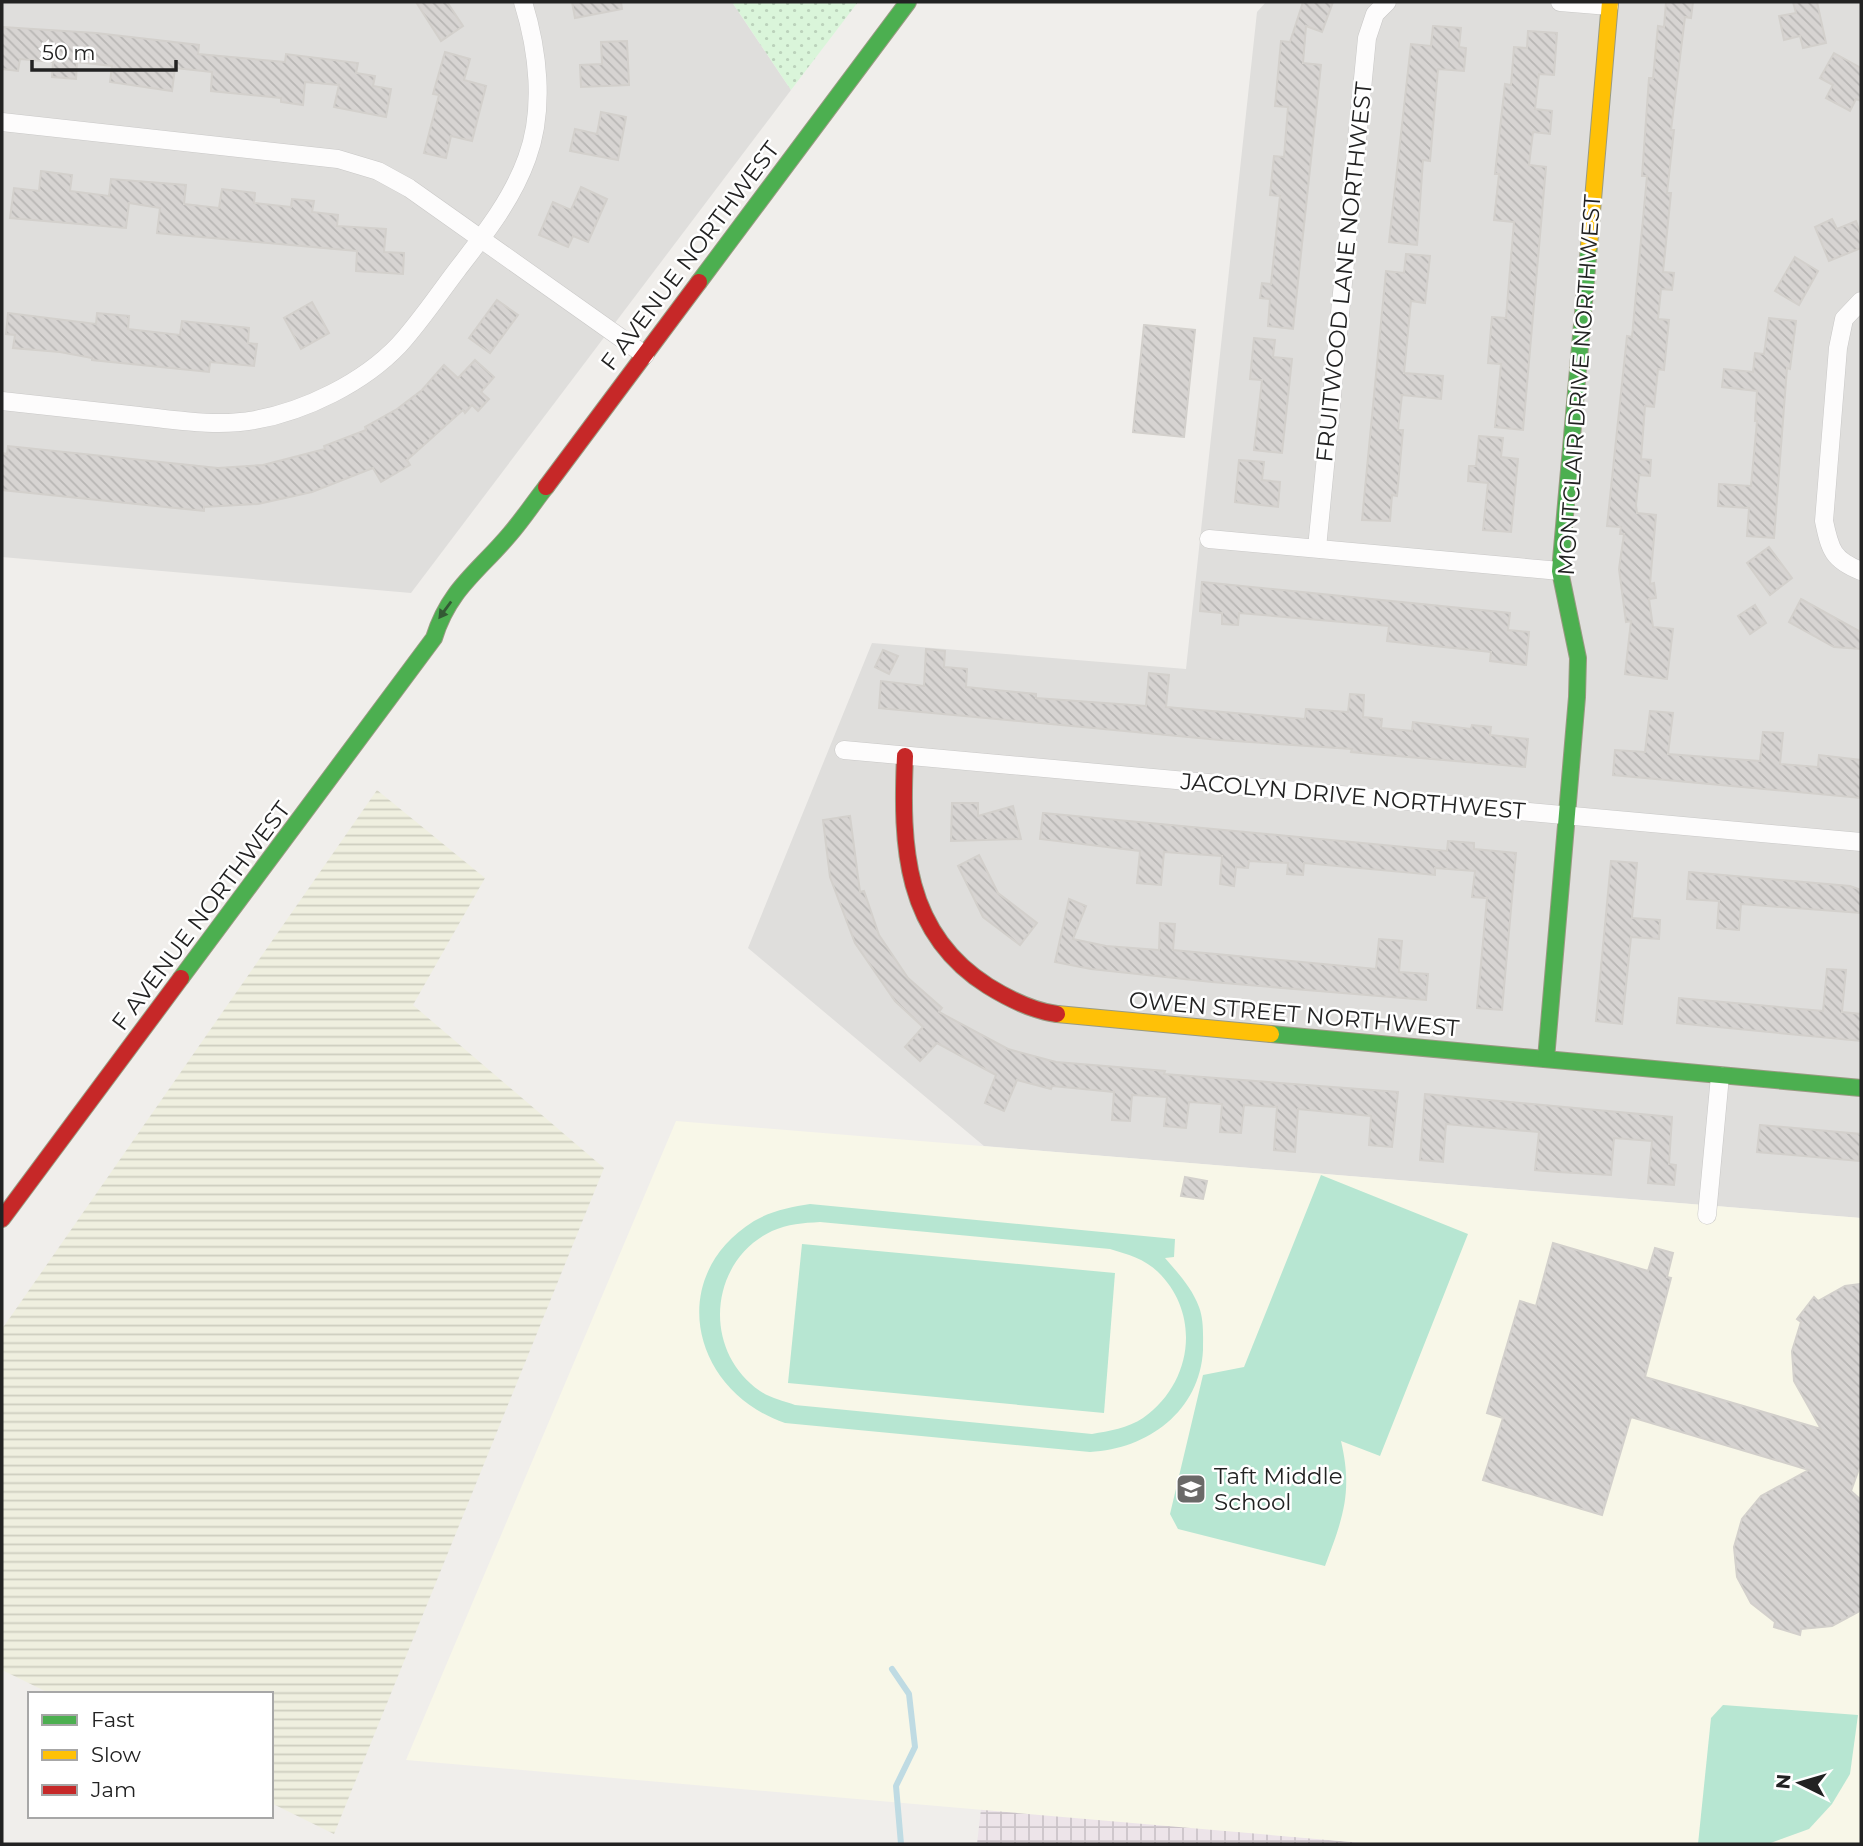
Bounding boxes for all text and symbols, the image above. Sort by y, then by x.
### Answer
scale bar [32,28,175,72]
text: 50 m [42,40,96,65]
street label: FRUITWOOD LANE NORTHWEST [1310,80,1378,463]
street label: F AVENUE NORTHWEST [595,135,786,376]
street label: MONTCLAIR DRIVE NORTHWEST [1552,193,1606,576]
one-way arrow [438,601,452,619]
street label: JACOLYN DRIVE NORTHWEST [1178,767,1527,825]
street label: F AVENUE NORTHWEST [106,795,297,1036]
street label: OWEN STREET NORTHWEST [1128,986,1461,1042]
place label: Taft Middle School [1214,1462,1343,1516]
school or university icon: Taft Middle School [1174,1472,1208,1506]
legend [28,1692,273,1818]
text: Fast [91,1707,135,1732]
text: Slow [91,1742,141,1767]
north arrow [1765,1748,1835,1818]
text: N [1771,1773,1796,1790]
text: Jam [90,1777,136,1802]

